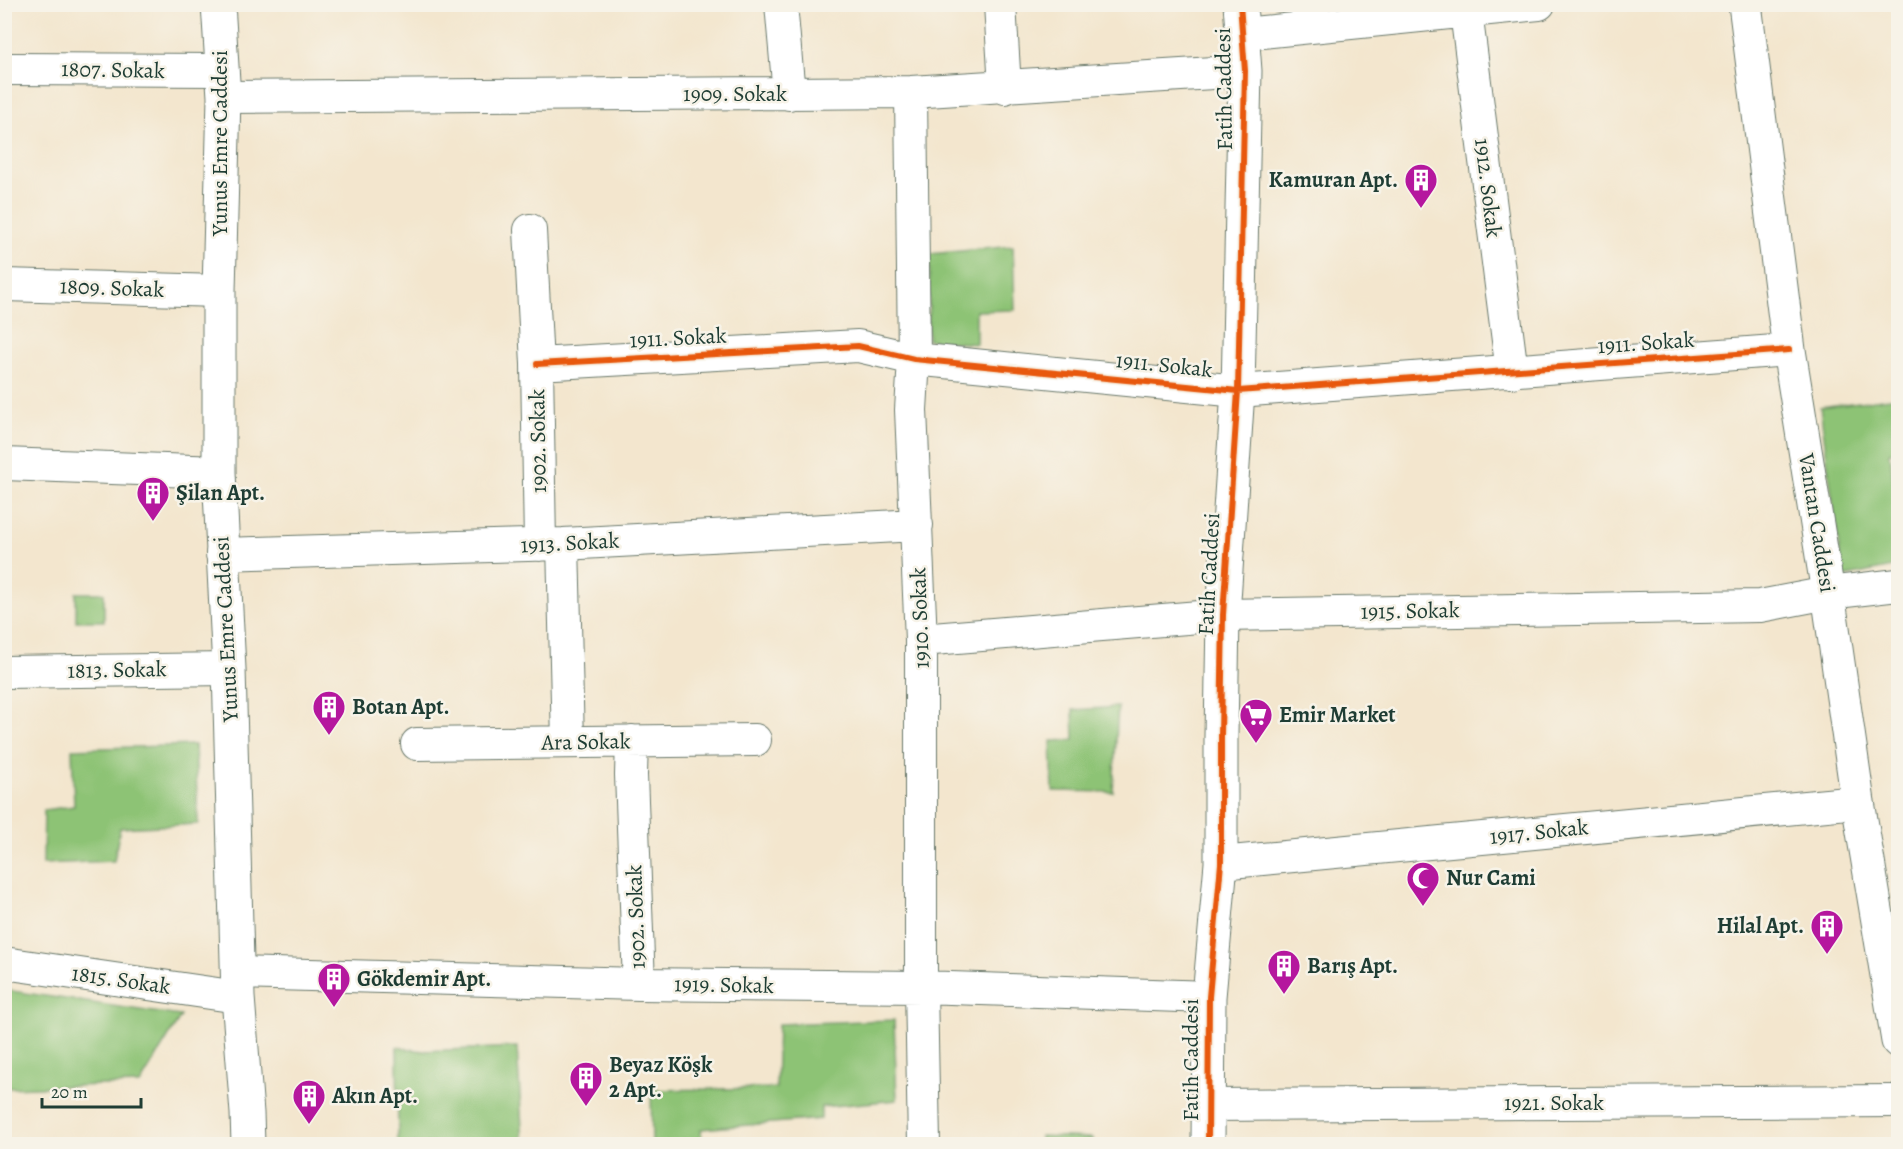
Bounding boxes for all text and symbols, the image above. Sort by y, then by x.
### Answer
street label: Fatih Caddesi [1208,27,1240,151]
street label: Yunus Emre Caddesi [205,50,235,237]
street label: 1807. Sokak [61,54,165,86]
street label: 1909. Sokak [683,79,787,109]
street label: 1912. Sokak [1467,137,1509,240]
building icon: Kamuran Apt. [1403,162,1439,209]
place label: Kamuran Apt. [1269,165,1398,195]
street label: 1809. Sokak [59,271,165,305]
street label: 1911. Sokak [629,320,727,356]
street label: 1911. Sokak [1597,325,1696,361]
street label: 1911. Sokak [1114,345,1214,385]
street label: 1902. Sokak [522,389,554,493]
street label: Vantan Caddesi [1791,450,1843,595]
building icon: Şilan Apt. [135,475,171,522]
place label: Şilan Apt. [176,478,265,508]
street label: Fatih Caddesi [1191,512,1227,636]
street label: 1913. Sokak [520,525,620,561]
street label: Yunus Emre Caddesi [206,535,246,724]
street label: 1910. Sokak [903,567,937,669]
street label: 1915. Sokak [1360,595,1460,627]
street label: 1813. Sokak [67,654,167,686]
building icon: Botan Apt. [311,689,347,736]
place label: Botan Apt. [352,692,450,722]
supermarket icon: Emir Market [1238,697,1274,744]
place label: Emir Market [1279,700,1396,730]
street label: Ara Sokak [540,726,631,758]
street label: 1917. Sokak [1488,812,1590,852]
mosque icon: Nur Cami [1405,860,1441,907]
place label: Nur Cami [1446,863,1536,893]
street label: 1902. Sokak [619,864,653,970]
building icon: Hilal Apt. [1809,908,1845,955]
place label: Hilal Apt. [1717,911,1804,941]
building icon: Barış Apt. [1266,948,1302,995]
place label: Barış Apt. [1307,951,1398,981]
street label: 1815. Sokak [70,958,172,1002]
building icon: Gökdemir Apt. [316,961,352,1008]
place label: Gökdemir Apt. [357,964,491,994]
street label: 1919. Sokak [674,969,774,1001]
street label: Fatih Caddesi [1176,999,1206,1121]
place label: Beyaz Köşk 2 Apt. [609,1050,713,1105]
building icon: Beyaz Köşk 2 Apt. [568,1060,604,1107]
scale bar [42,1071,141,1109]
building icon: Akın Apt. [291,1078,327,1125]
text: 20 m [51,1080,88,1104]
place label: Akın Apt. [331,1081,418,1111]
street label: 1921. Sokak [1504,1088,1604,1118]

